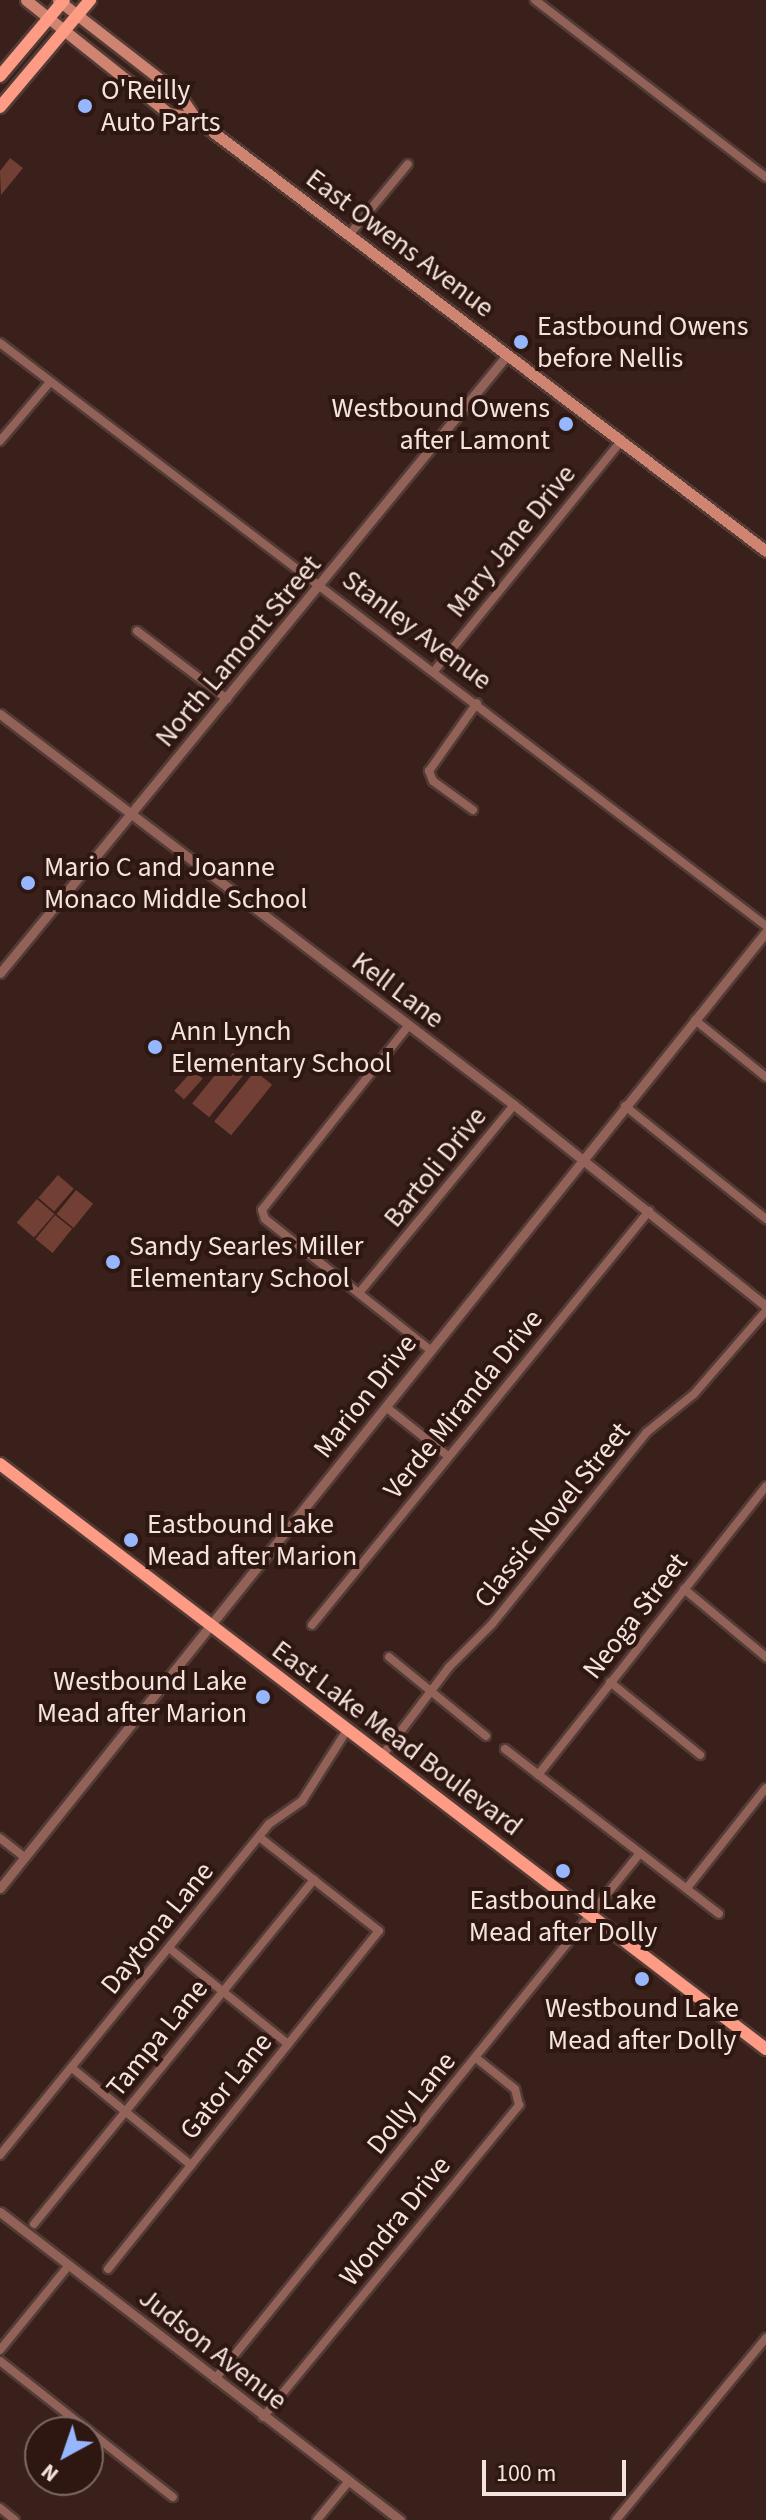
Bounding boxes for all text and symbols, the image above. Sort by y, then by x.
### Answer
place label: O'Reilly Auto Parts [101,73,221,139]
marker: O'Reilly Auto Parts [76,97,94,115]
street label: East Owens Avenue [299,161,501,325]
place label: Eastbound Owens before Nellis [537,309,748,375]
marker: Eastbound Owens before Nellis [512,333,530,351]
place label: Westbound Owens after Lamont [332,391,550,457]
marker: Westbound Owens after Lamont [557,415,575,433]
street label: Mary Jane Drive [439,458,583,624]
street label: North Lamont Street [148,548,328,754]
street label: Stanley Avenue [336,563,498,697]
place label: Mario C and Joanne Monaco Middle School [44,850,307,916]
marker: Mario C and Joanne Monaco Middle School [19,874,37,892]
street label: Kell Lane [345,944,451,1036]
place label: Ann Lynch Elementary School [171,1014,392,1080]
marker: Ann Lynch Elementary School [146,1038,164,1056]
street label: Bartoli Drive [376,1100,494,1234]
place label: Sandy Searles Miller Elementary School [129,1229,363,1295]
marker: Sandy Searles Miller Elementary School [104,1253,122,1271]
street label: Verde Miranda Drive [376,1302,550,1506]
street label: Marion Drive [306,1327,424,1465]
street label: Classic Novel Street [467,1415,637,1615]
place label: Eastbound Lake Mead after Marion [147,1507,357,1573]
marker: Eastbound Lake Mead after Marion [122,1531,140,1549]
street label: Neoga Street [575,1546,695,1686]
street label: East Lake Mead Boulevard [265,1633,529,1843]
place label: Westbound Lake Mead after Marion [37,1664,247,1730]
marker: Westbound Lake Mead after Marion [254,1688,272,1706]
street label: Daytona Lane [93,1855,221,2001]
marker: Eastbound Lake Mead after Dolly [554,1862,572,1880]
place label: Eastbound Lake Mead after Dolly [469,1883,657,1949]
marker: Westbound Lake Mead after Dolly [633,1970,651,1988]
street label: Tampa Lane [99,1972,215,2104]
place label: Westbound Lake Mead after Dolly [545,1991,739,2057]
street label: Gator Lane [173,2026,279,2146]
street label: Dolly Lane [359,2045,463,2161]
street label: Wondra Drive [332,2149,458,2293]
street label: Judson Avenue [132,2281,294,2417]
north arrow [24,2416,104,2496]
scale bar [486,2444,630,2494]
text: N [34,2456,66,2490]
text: 100 m [496,2456,556,2491]

